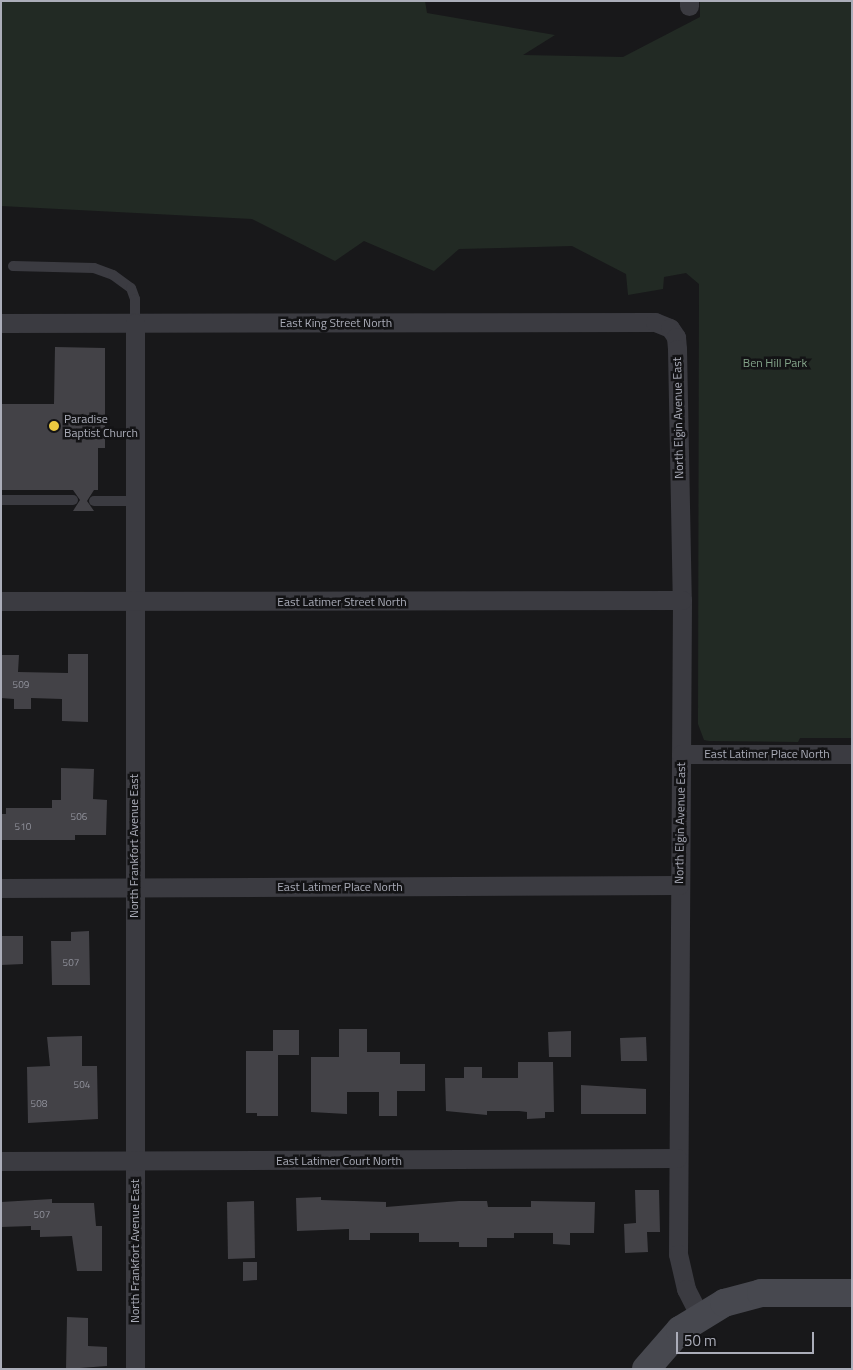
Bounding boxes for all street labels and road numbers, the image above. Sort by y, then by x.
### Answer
street label: East King Street North [280,316,392,330]
street label: North Elgin Avenue East [670,357,686,479]
street label: East Latimer Street North [277,595,407,609]
street label: East Latimer Place North [704,747,830,761]
street label: North Elgin Avenue East [672,762,688,884]
street label: North Frankfort Avenue East [127,774,141,918]
street label: East Latimer Place North [277,880,403,894]
street label: East Latimer Court North [276,1154,402,1168]
street label: North Frankfort Avenue East [128,1179,142,1323]

